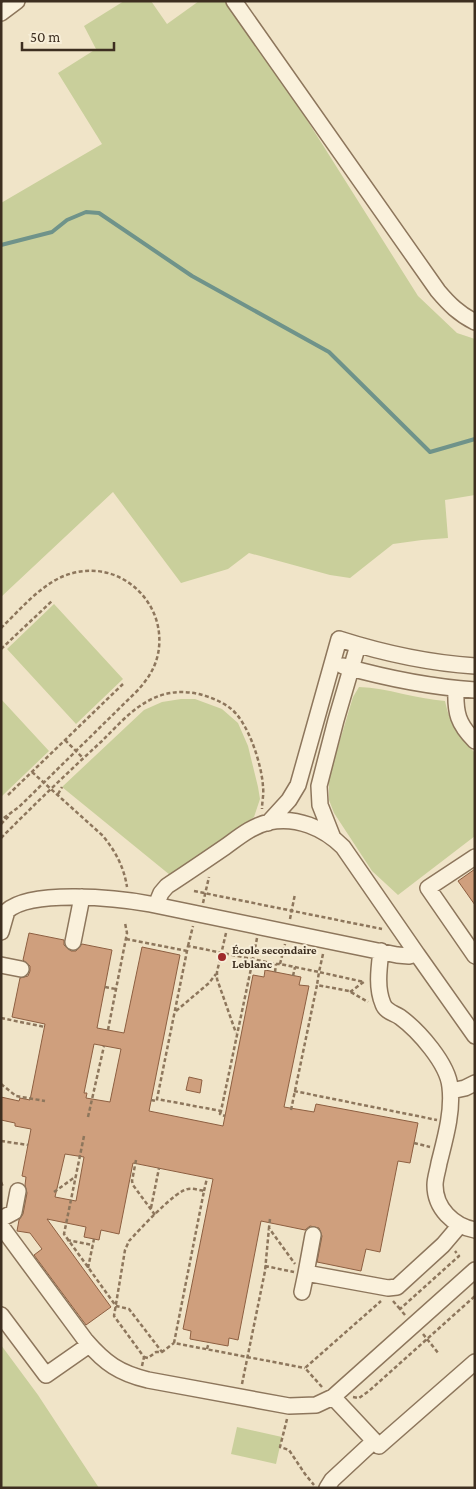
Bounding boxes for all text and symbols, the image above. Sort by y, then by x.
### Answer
scale bar [22,20,115,52]
text: 50 m [30,29,60,45]
place label: École secondaire Leblanc [232,943,317,971]
marker: École secondaire Leblanc [216,951,228,963]

